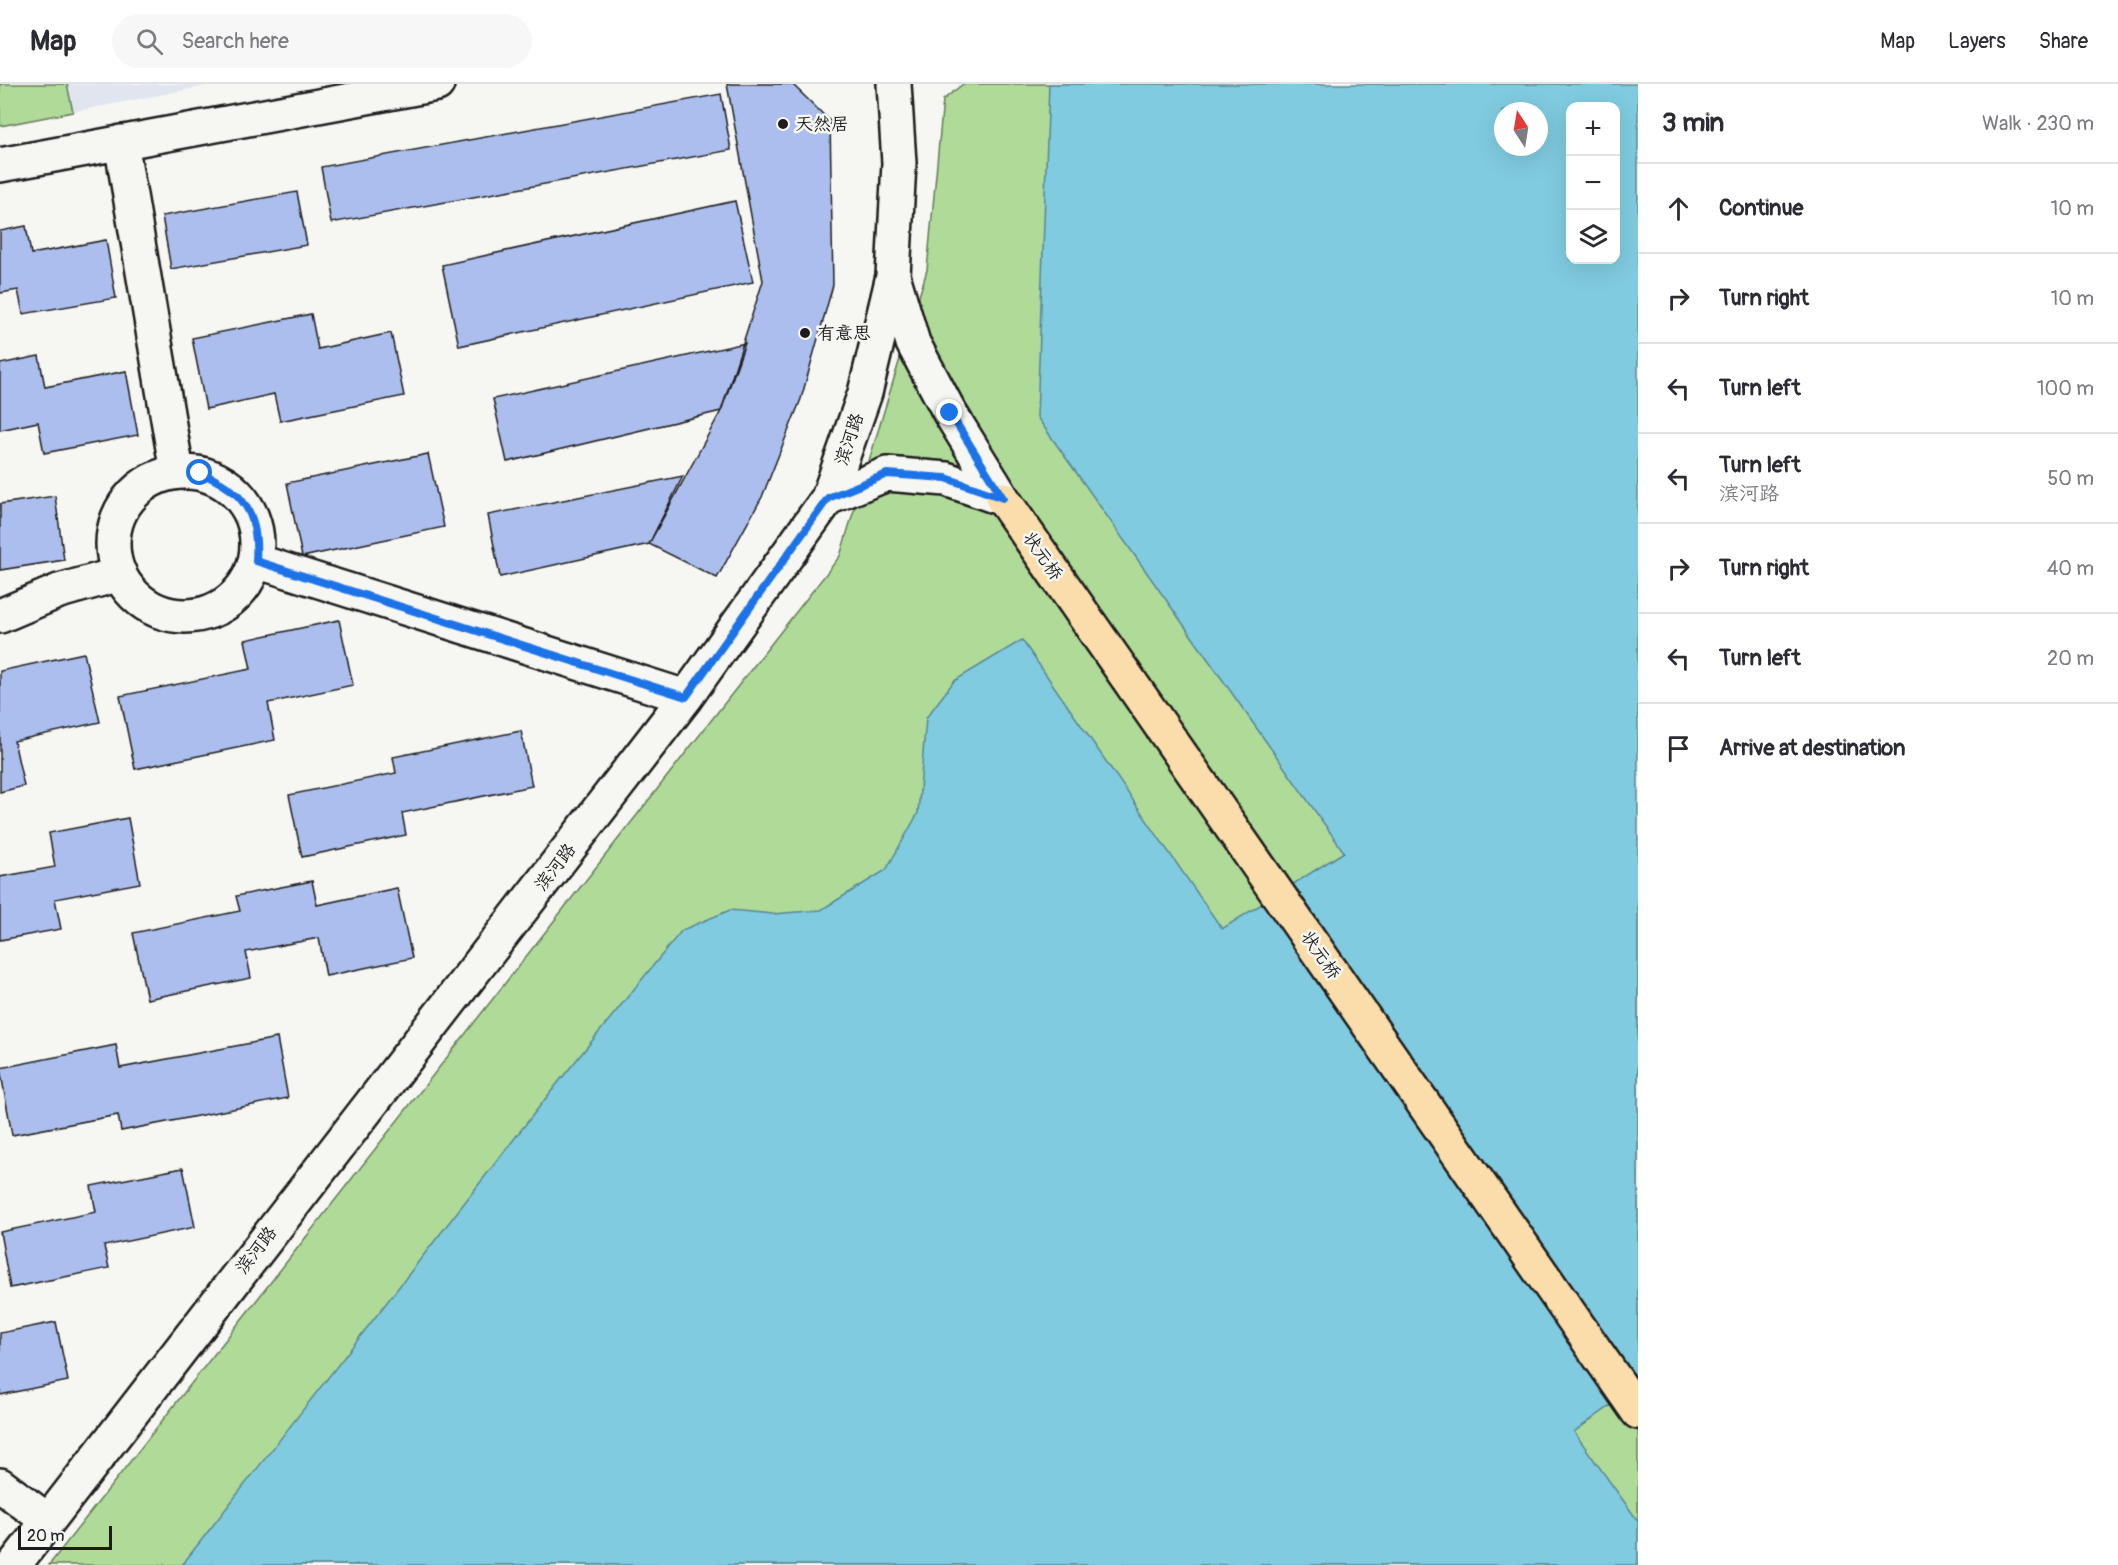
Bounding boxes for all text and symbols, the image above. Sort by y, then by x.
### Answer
search box [112,14,532,68]
text: Map [30,24,76,59]
icon: search [133,25,166,58]
text: Search here [181,27,289,55]
text: Map [1880,28,1915,55]
text: Layers [1948,28,2006,55]
text: Share [2039,28,2088,55]
north arrow [1494,102,1548,156]
map controls [1566,102,1620,264]
button: + [1566,102,1620,156]
text: 3 min [1662,107,1724,139]
text: Walk · 230 m [1982,111,2094,136]
place label: 天然居 [795,113,849,136]
marker: 天然居 [776,117,790,131]
button: − [1566,156,1620,210]
icon: ahead [1662,192,1695,225]
text: Continue [1719,194,1803,222]
text: 10 m [2050,196,2094,221]
button: layers [1566,210,1620,264]
icon: right [1662,282,1695,315]
text: Turn right [1719,284,1809,312]
text: 10 m [2050,286,2094,311]
place label: 有意思 [817,322,871,345]
marker: 有意思 [798,326,812,340]
icon: left [1662,372,1695,405]
text: Turn left [1719,374,1801,402]
text: 100 m [2037,376,2094,401]
route end [936,399,962,425]
street label: 滨河路 [830,410,869,468]
text: Turn left [1719,451,1801,479]
route start [186,459,212,485]
icon: left [1662,462,1695,495]
text: 50 m [2047,466,2094,491]
text: 滨河路 [1719,481,1779,506]
street label: 状元桥 [1018,528,1067,585]
icon: right [1662,552,1695,585]
text: Turn right [1719,554,1809,582]
text: 40 m [2047,556,2094,581]
icon: left [1662,642,1695,675]
text: Turn left [1719,644,1801,672]
text: 20 m [2047,646,2094,671]
icon: arrive [1662,732,1695,765]
text: Arrive at destination [1719,734,1905,762]
street label: 滨河路 [530,839,581,896]
street label: 状元桥 [1296,927,1345,984]
street label: 滨河路 [231,1222,282,1279]
scale bar [18,1523,112,1550]
text: 20 m [27,1526,65,1546]

